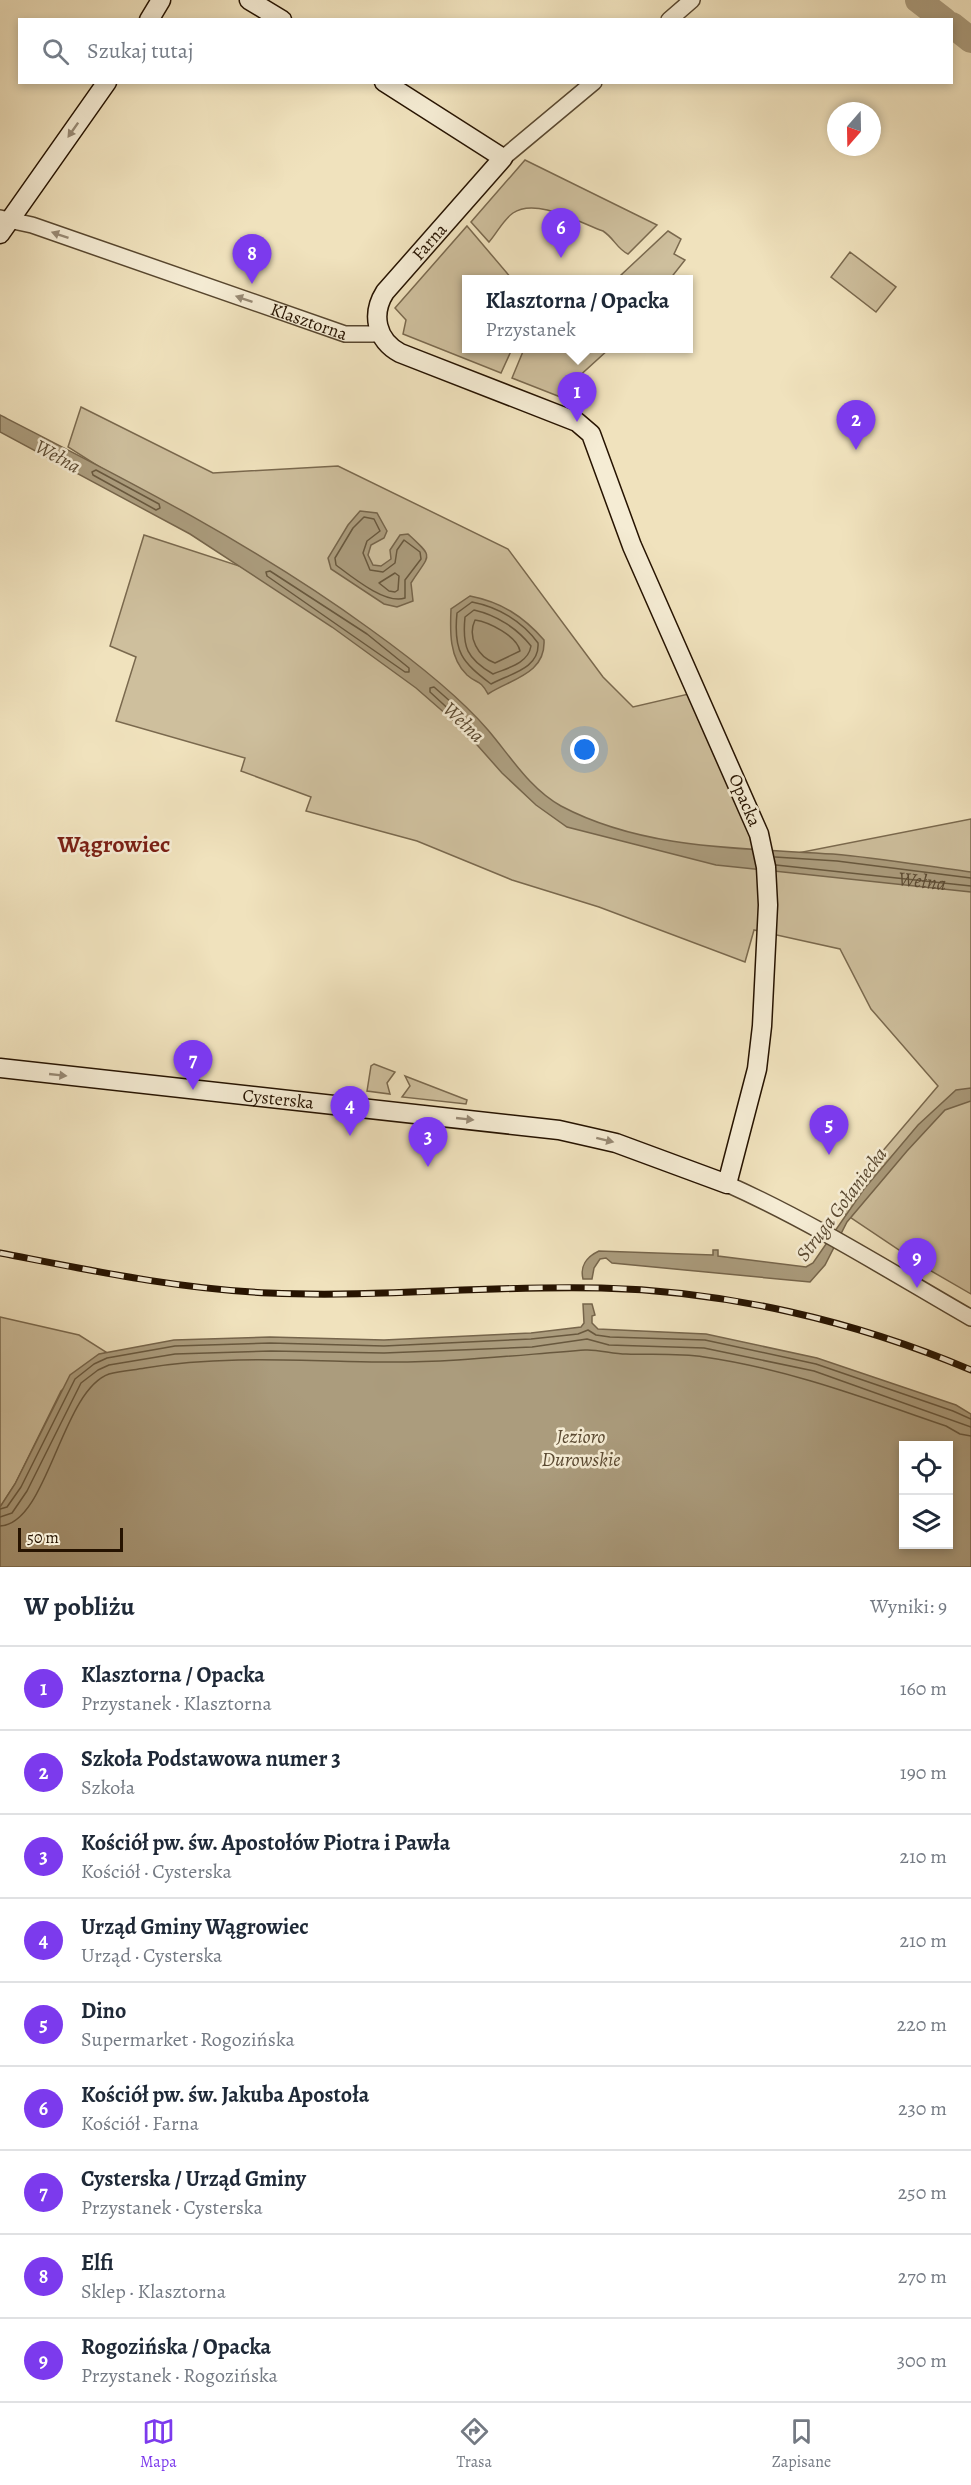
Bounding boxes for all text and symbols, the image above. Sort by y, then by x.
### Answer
search box [18,18,953,84]
icon: search [39,35,72,68]
text: Szukaj tutaj [87,36,193,66]
north arrow [827,102,881,156]
one-way arrow [67,122,79,138]
pin: 6 [542,208,580,258]
street label: Farna [406,218,453,265]
one-way arrow [51,229,69,239]
pin: 8 [232,234,272,284]
popup [462,275,693,353]
text: Klasztorna / Opacka [486,286,669,316]
one-way arrow [235,294,253,303]
street label: Klasztorna [267,297,351,346]
text: Przystanek [486,316,576,343]
pin: 1 [558,372,596,422]
pin: 2 [836,400,876,450]
water label: Wełna [30,433,85,480]
water label: Wełna [437,696,490,749]
your location [570,735,599,764]
street label: Opacka [723,770,767,831]
district label: Wągrowiec [57,828,170,860]
water label: Wełna [897,865,948,897]
pin: 7 [174,1040,212,1090]
one-way arrow [49,1070,68,1080]
street label: Cysterska [241,1083,316,1115]
pin: 4 [330,1086,370,1136]
pin: 5 [810,1106,848,1155]
one-way arrow [456,1114,475,1123]
pin: 3 [408,1118,448,1167]
one-way arrow [595,1136,614,1146]
water label: Struga Gołaniecka [790,1142,893,1267]
pin: 9 [898,1238,936,1288]
water label: Jezioro Durowskie [542,1423,620,1473]
map controls [899,1441,953,1549]
button: locate [899,1441,953,1495]
button: layers [899,1495,953,1549]
scale bar [18,1525,123,1552]
text: 50 m [27,1527,59,1549]
text: W pobliżu [24,1589,135,1624]
text: Wyniki: 9 [870,1593,947,1620]
text: Klasztorna / Opacka [81,1660,265,1690]
text: 1 [40,1675,47,1702]
text: 160 m [900,1675,947,1702]
text: Przystanek · Klasztorna [81,1690,272,1717]
text: Szkoła Podstawowa numer 3 [81,1744,341,1774]
text: 2 [39,1759,48,1786]
text: 190 m [900,1759,947,1786]
text: Szkoła [81,1774,135,1801]
text: Kościół pw. św. Apostołów Piotra i Pawła [81,1828,450,1858]
text: 3 [39,1843,48,1870]
text: 210 m [899,1843,947,1870]
text: Kościół · Cysterska [81,1858,232,1885]
text: Urząd Gminy Wągrowiec [81,1912,309,1942]
text: 4 [39,1927,48,1954]
text: 210 m [899,1927,947,1954]
text: Urząd · Cysterska [81,1942,222,1969]
text: Dino [81,1996,126,2026]
text: 5 [39,2011,48,2038]
text: 220 m [897,2011,947,2038]
text: Supermarket · Rogozińska [81,2026,295,2053]
text: Kościół pw. św. Jakuba Apostoła [81,2080,369,2110]
text: 6 [39,2095,48,2122]
text: 230 m [898,2095,947,2122]
text: Kościół · Farna [81,2110,199,2137]
text: Cysterska / Urząd Gminy [81,2164,306,2194]
text: 7 [39,2179,48,2206]
text: 250 m [898,2179,947,2206]
text: Przystanek · Cysterska [81,2194,263,2221]
text: Elfi [81,2248,114,2278]
text: 8 [39,2263,48,2290]
text: 270 m [898,2263,947,2290]
text: Sklep · Klasztorna [81,2278,226,2305]
text: Rogozińska / Opacka [81,2332,271,2362]
text: 9 [39,2347,48,2374]
text: 300 m [897,2347,947,2374]
text: Przystanek · Rogozińska [81,2362,278,2389]
tab: Mapa [140,2415,177,2473]
tab: Trasa [456,2415,492,2473]
tab: Zapisane [772,2415,831,2473]

